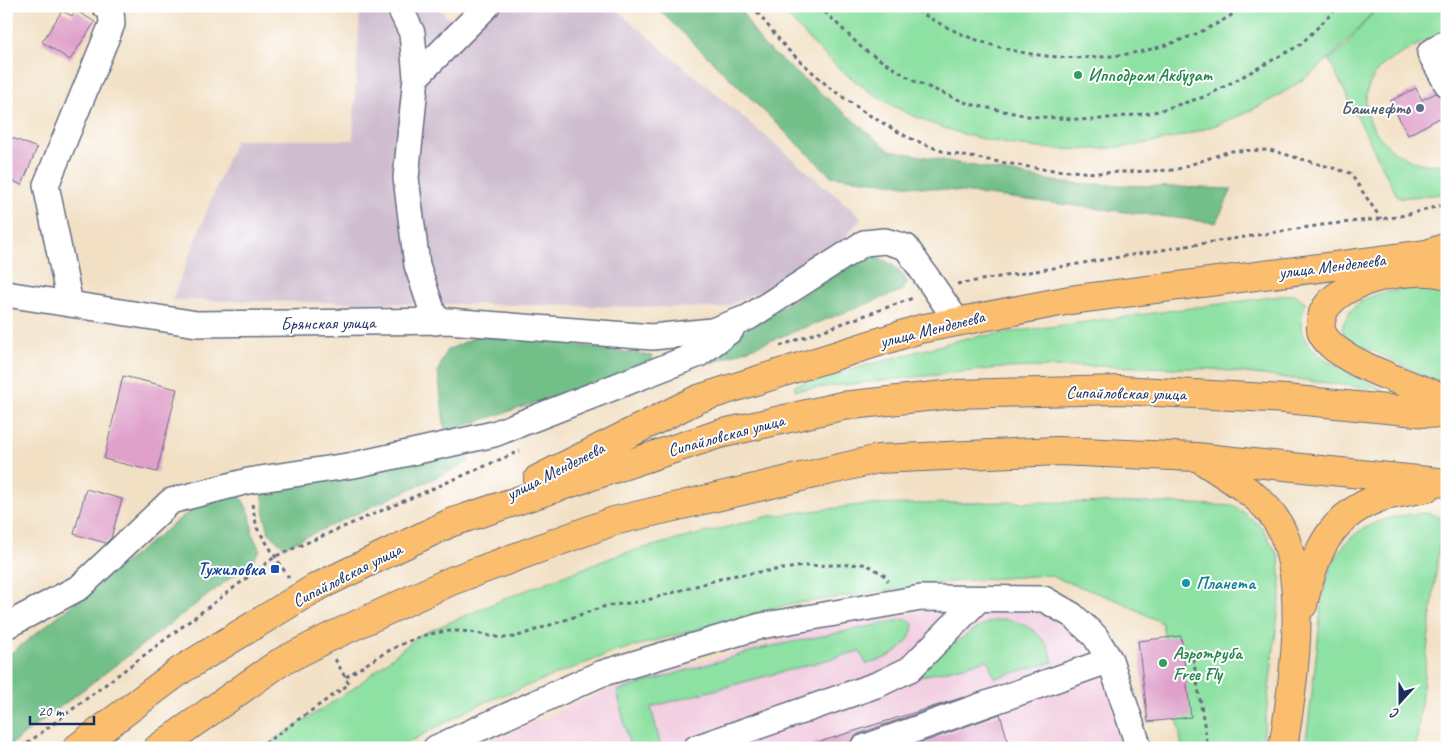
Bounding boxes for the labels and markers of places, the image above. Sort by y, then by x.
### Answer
place label: Ипподром Акбузат [1088,64,1214,87]
marker: Ипподром Акбузат [1072,69,1084,81]
place label: Башнефть [1341,97,1411,119]
marker: Башнефть [1414,102,1426,114]
place label: Тужиловка [198,558,267,580]
marker: Тужиловка [269,563,281,575]
place label: Планета [1196,572,1257,594]
marker: Планета [1180,577,1192,589]
place label: Аэротруба Free Fly [1173,642,1244,685]
marker: Аэротруба Free Fly [1157,657,1169,669]

